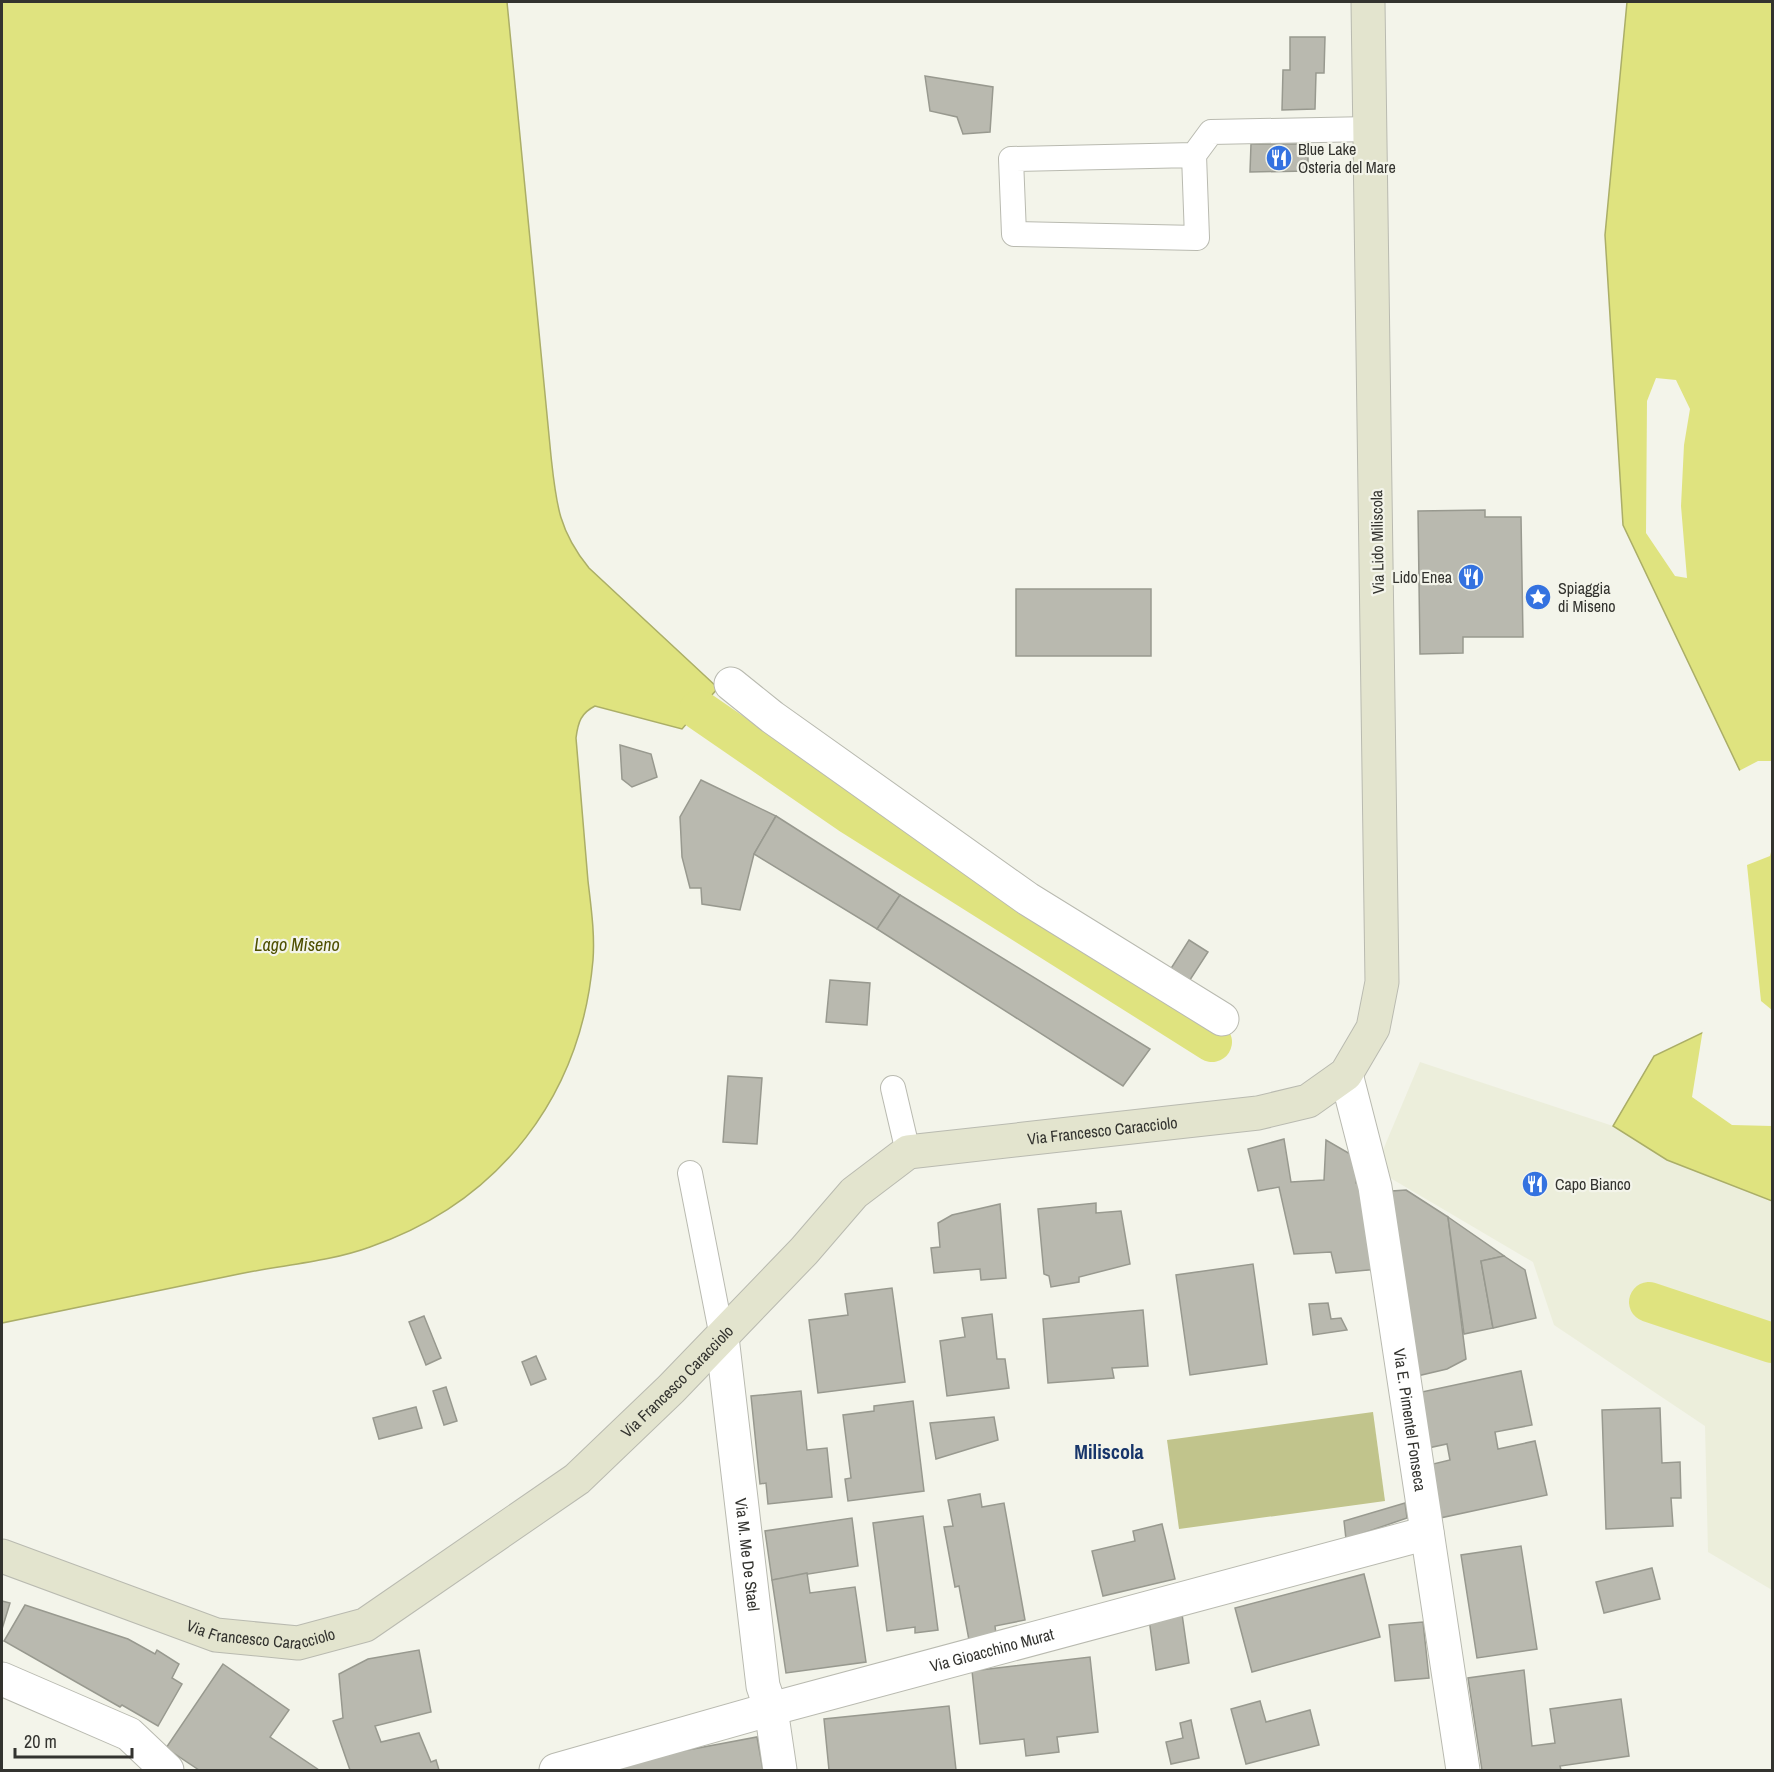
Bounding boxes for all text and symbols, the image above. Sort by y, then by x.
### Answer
place label: Blue Lake Osteria del Mare [1298,138,1396,178]
restaurant icon: Blue Lake Osteria del Mare [1264,143,1294,173]
street label: Via Lido Miliscola [1365,489,1389,594]
restaurant icon: Lido Enea [1456,562,1486,592]
place label: Lido Enea [1392,566,1453,588]
place label: Spiaggia di Miseno [1558,577,1616,617]
place icon: Spiaggia di Miseno [1523,582,1553,612]
water label: Lago Miseno [254,932,340,957]
street label: Via Francesco Caracciolo [1026,1111,1178,1150]
restaurant icon: Capo Bianco [1520,1169,1550,1199]
place label: Capo Bianco [1555,1173,1631,1195]
street label: Via Francesco Caracciolo [616,1320,738,1442]
street label: Via E. Pimentel Fonseca [1388,1347,1432,1493]
district label: Miliscola [1074,1438,1144,1465]
street label: Via M. Me De Stael [730,1497,765,1612]
street label: Via Francesco Caracciolo [184,1614,337,1654]
street label: Via Gioacchino Murat [927,1623,1056,1677]
scale bar [15,1721,132,1759]
text: 20 m [24,1729,57,1754]

